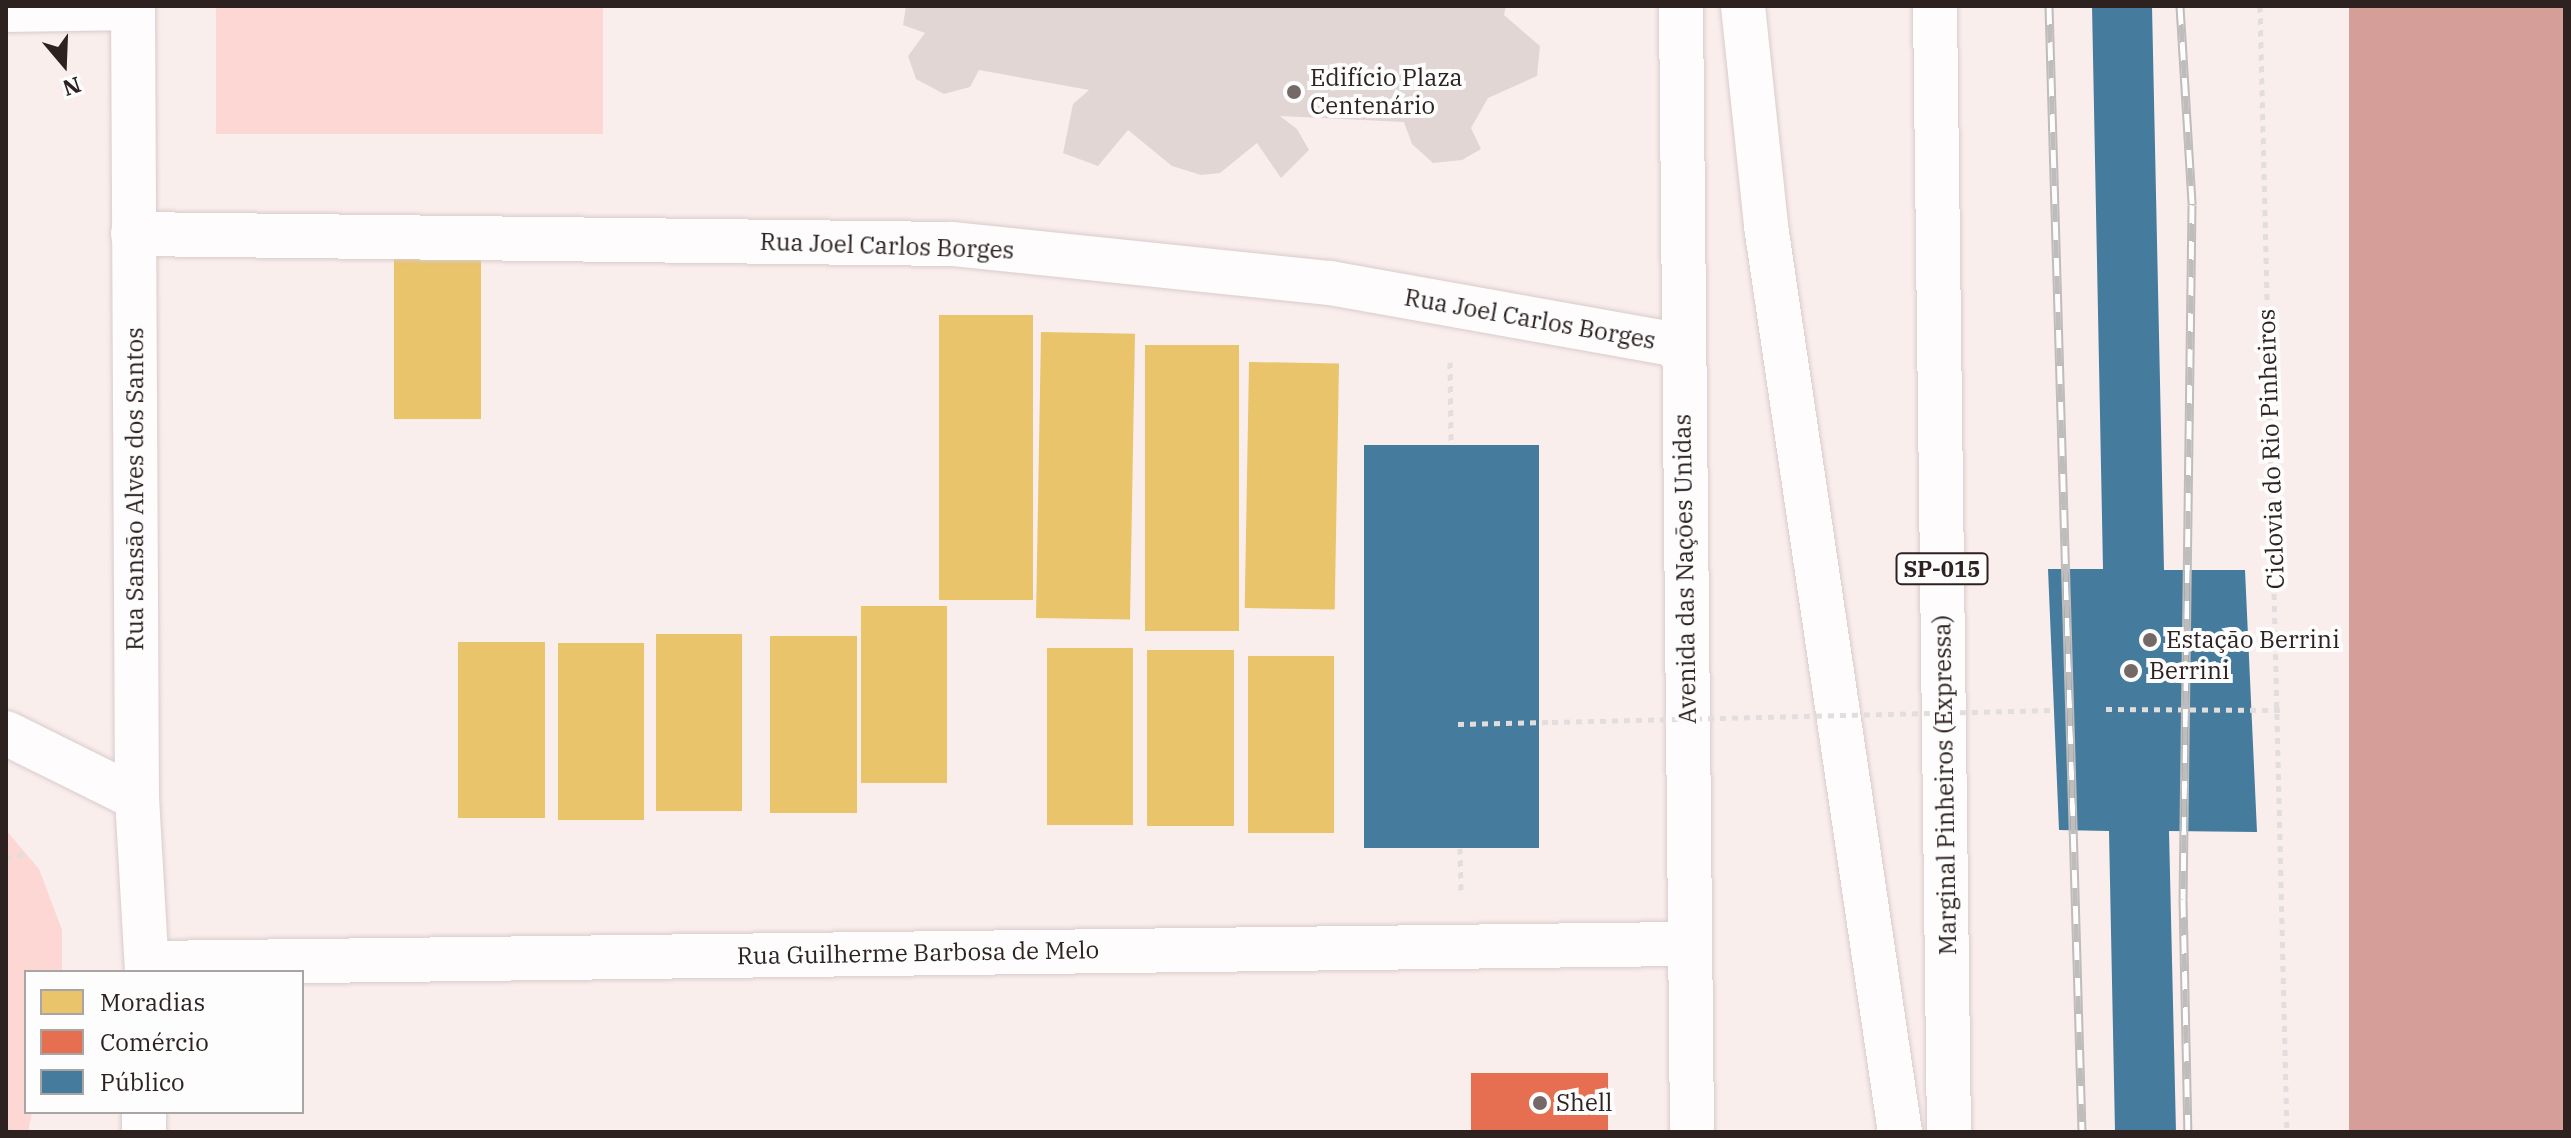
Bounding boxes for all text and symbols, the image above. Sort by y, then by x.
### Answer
north arrow [24,24,104,104]
place label: Edifício Plaza Centenário [1310,64,1463,120]
text: N [59,71,85,104]
marker: Edifício Plaza Centenário [1285,83,1303,101]
street label: Rua Joel Carlos Borges [759,227,1015,265]
street label: Rua Joel Carlos Borges [1402,283,1658,355]
street label: Ciclovia do Rio Pinheiros [2252,308,2290,590]
street label: Rua Sansão Alves dos Santos [121,327,149,651]
street label: Avenida das Nações Unidas [1668,414,1702,724]
road number: SP-015 [1894,551,1990,587]
street label: Marginal Pinheiros (Expressa) [1928,615,1962,955]
place label: Estação Berrini [2166,626,2340,654]
marker: Estação Berrini [2141,631,2159,649]
place label: Berrini [2149,657,2230,685]
marker: Berrini [2120,660,2142,682]
street label: Rua Guilherme Barbosa de Melo [737,935,1099,971]
legend [24,970,304,1114]
text: Moradias [100,986,205,1018]
text: Comércio [100,1026,209,1058]
text: Público [100,1066,185,1098]
place label: Shell [1556,1089,1612,1117]
marker: Shell [1531,1094,1549,1112]

